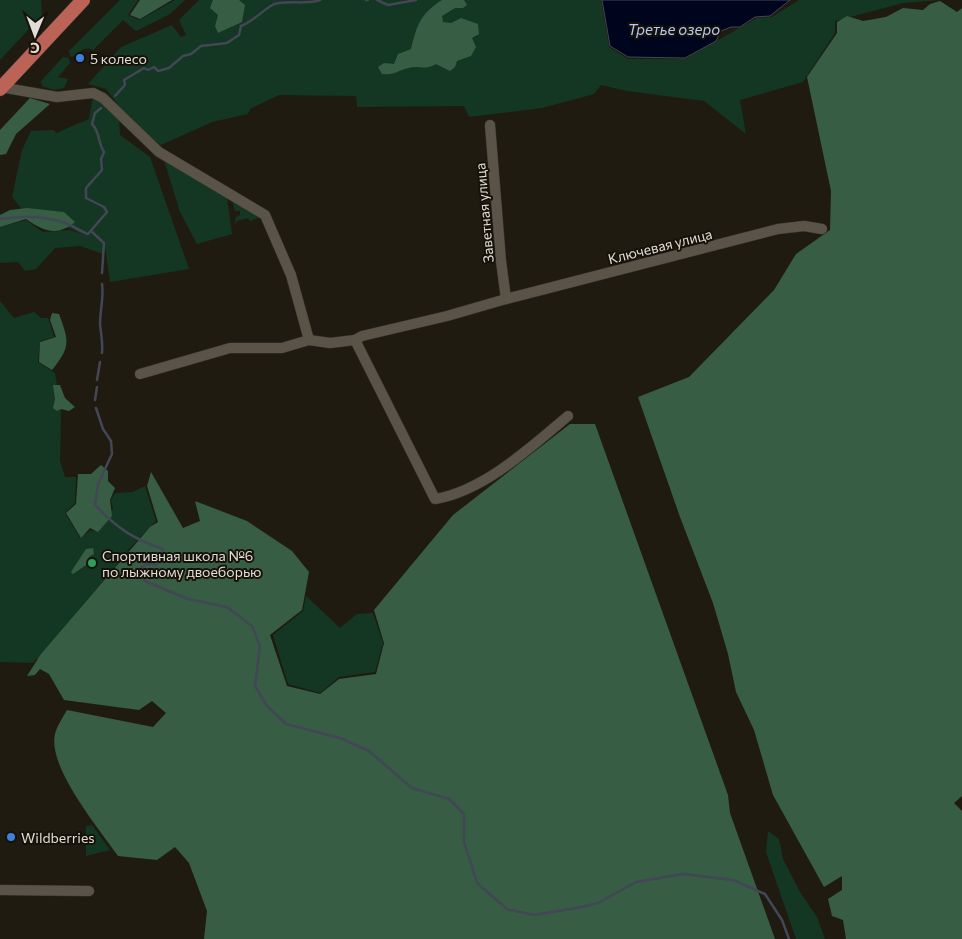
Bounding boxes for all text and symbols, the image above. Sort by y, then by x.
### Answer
north arrow [10,10,60,60]
water label: Третье озеро [628,20,720,38]
text: С [30,40,40,57]
place label: 5 колесо [90,50,147,67]
marker: 5 колесо [74,52,86,64]
street label: Заветная улица [471,162,497,264]
street label: Ключевая улица [606,225,714,267]
place label: Спортивная школа №6 по лыжному двоеборью [102,547,262,580]
marker: Спортивная школа №6 по лыжному двоеборью [86,557,98,569]
place label: Wildberries [21,829,95,846]
marker: Wildberries [5,831,17,843]

